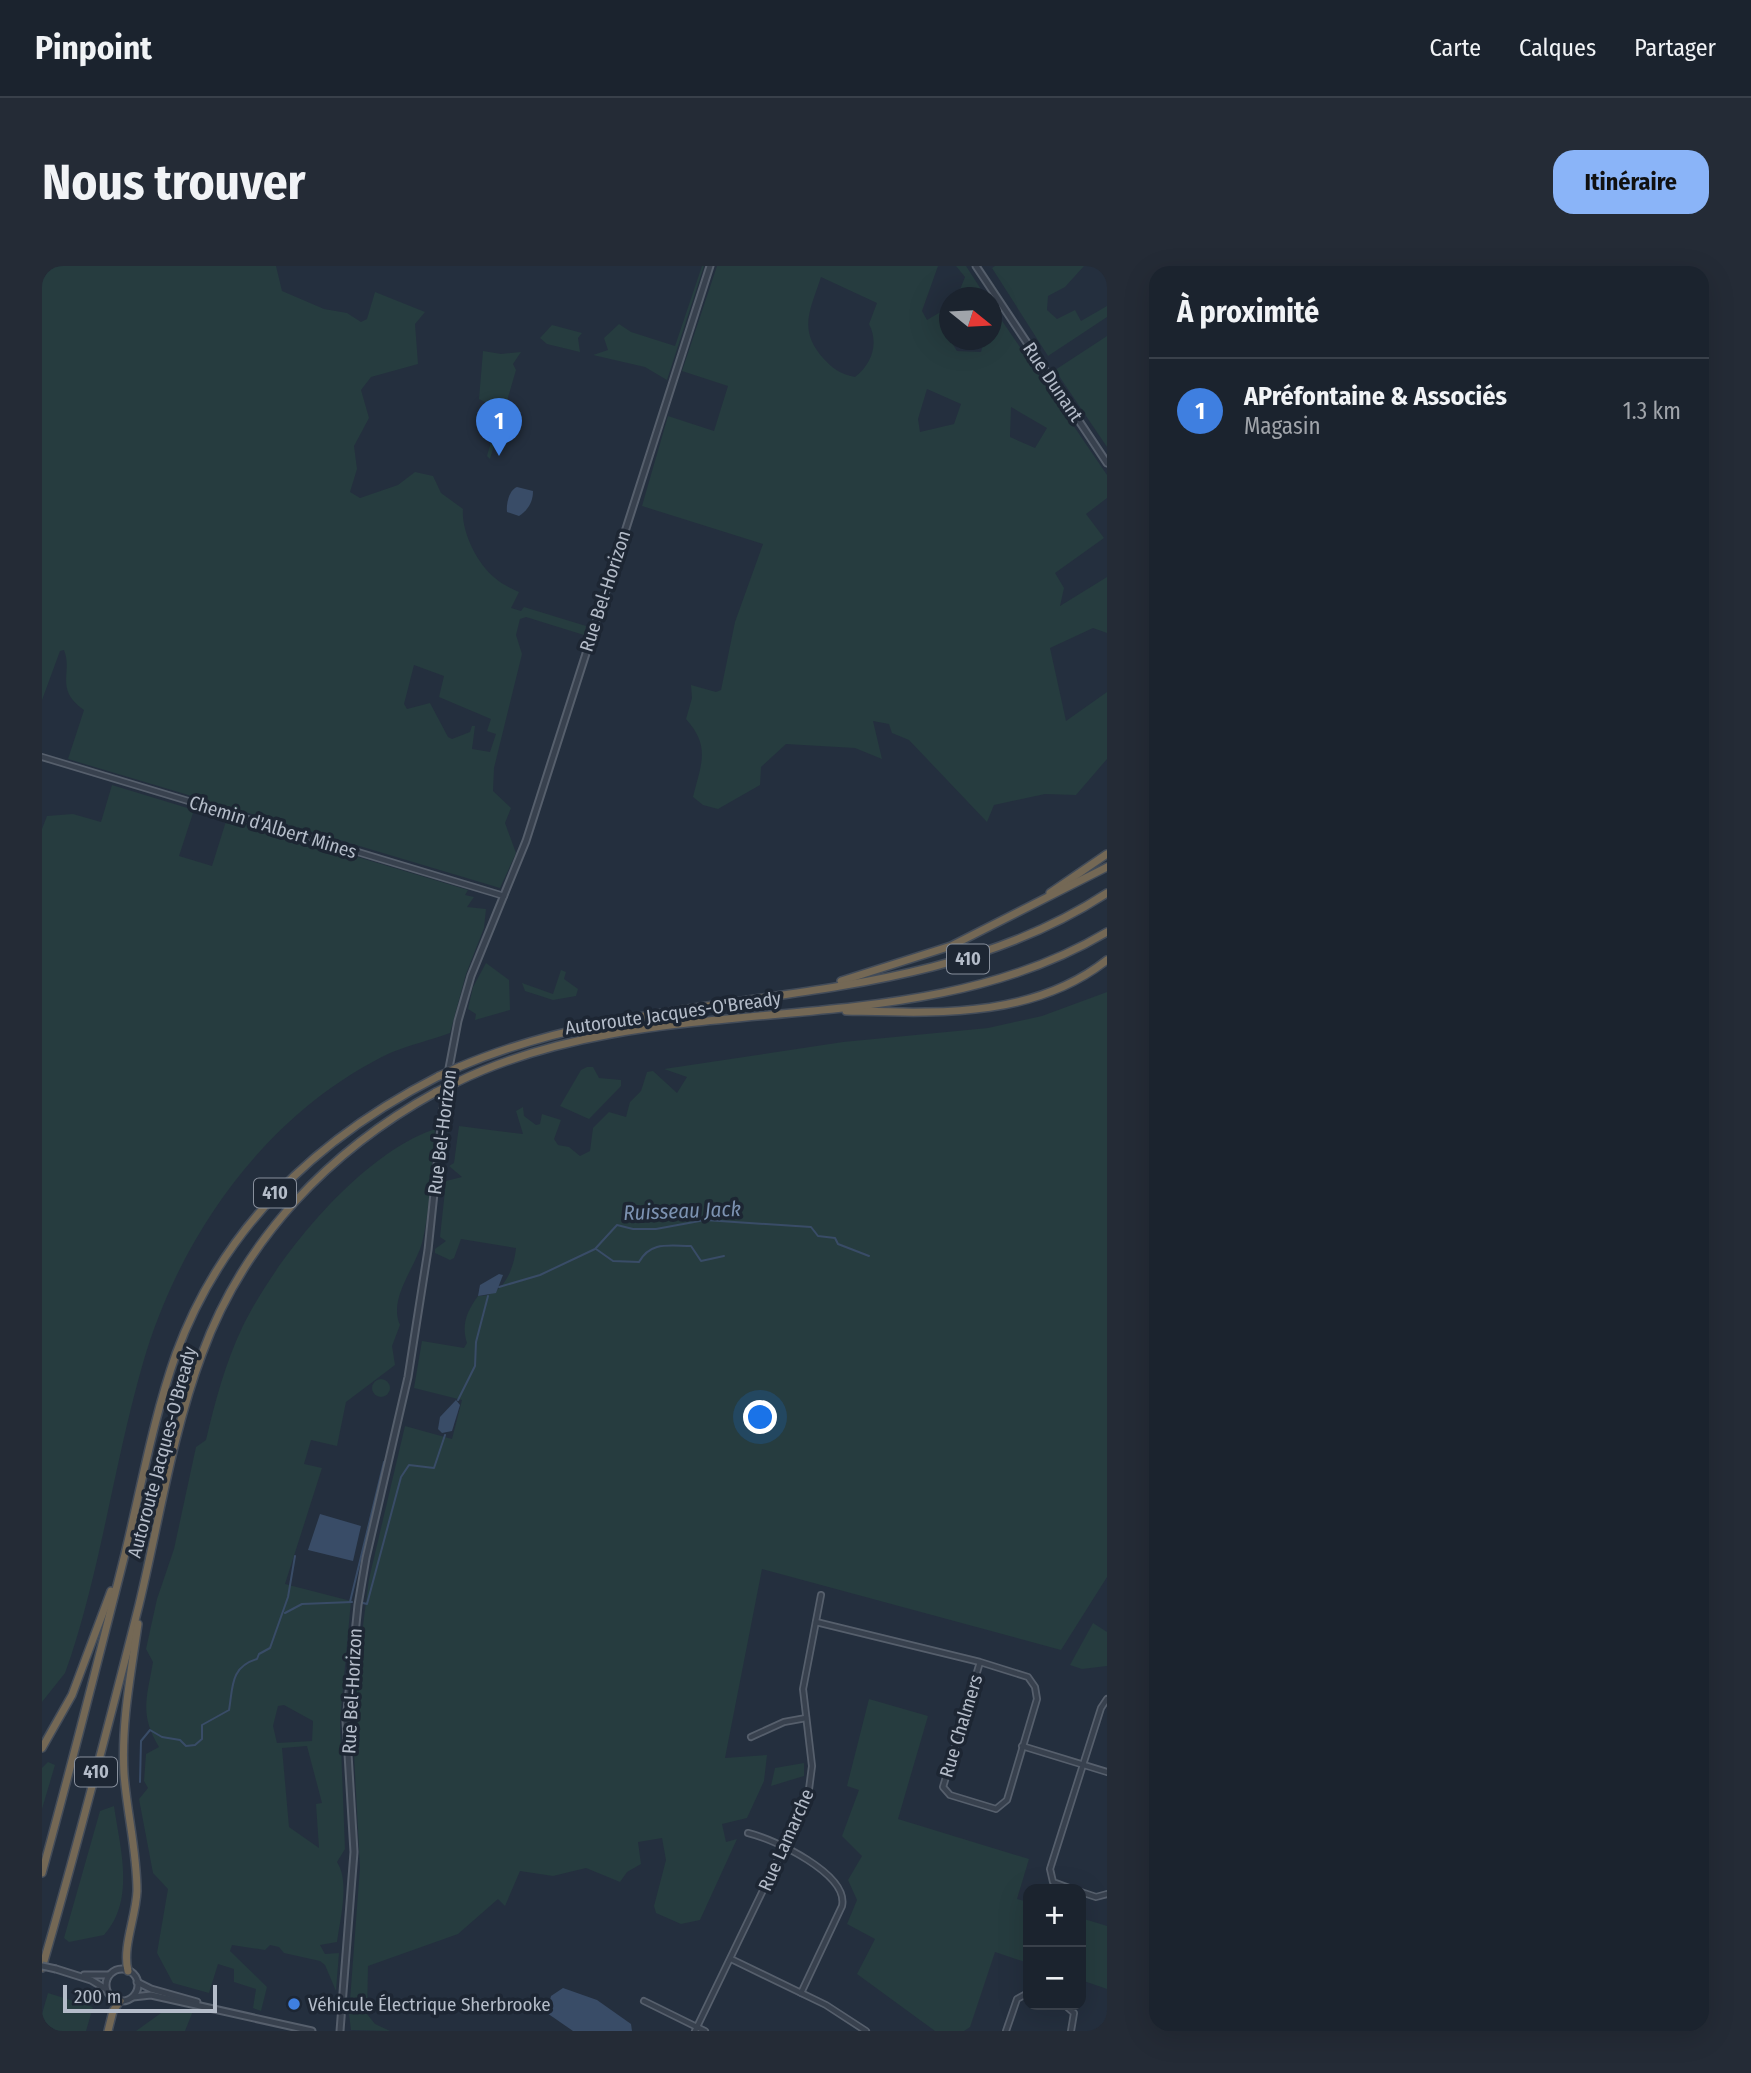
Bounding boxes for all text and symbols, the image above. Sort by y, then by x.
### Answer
text: Pinpoint [35,28,152,68]
text: Carte [1430,34,1481,62]
text: Calques [1519,34,1596,62]
text: Partager [1634,34,1716,62]
button: Itinéraire [1553,150,1709,214]
text: Nous trouver [42,153,305,212]
north arrow [939,287,1002,350]
text: À proximité [1177,294,1319,330]
street label: Rue Dunant [1018,338,1088,427]
text: APréfontaine & Associés [1244,381,1507,412]
text: 1 [1195,397,1205,425]
text: 1.3 km [1623,397,1681,425]
pin: 1 [476,398,522,456]
text: Magasin [1244,412,1321,440]
street label: Rue Bel-Horizon [575,527,635,655]
street label: Chemin d'Albert Mines [187,791,359,863]
road number: 410 [947,944,989,974]
street label: Autoroute Jacques-O'Bready [564,986,783,1040]
street label: Rue Bel-Horizon [423,1068,461,1196]
road number: 410 [254,1178,296,1208]
water label: Ruisseau Jack [623,1196,741,1226]
street label: Autoroute Jacques-O'Bready [123,1343,201,1560]
your location [743,1400,777,1434]
street label: Rue Bel-Horizon [337,1627,367,1755]
street label: Rue Chalmers [934,1672,988,1780]
road number: 410 [75,1758,117,1786]
street label: Rue Lamarche [753,1785,819,1895]
map controls [1023,1884,1086,2010]
button: + [1023,1884,1086,1947]
button: − [1023,1947,1086,2010]
scale bar [63,1982,217,2014]
text: 200 m [74,1985,121,2008]
place label: Véhicule Électrique Sherbrooke [308,1993,551,2016]
marker: Véhicule Électrique Sherbrooke [286,1996,302,2012]

